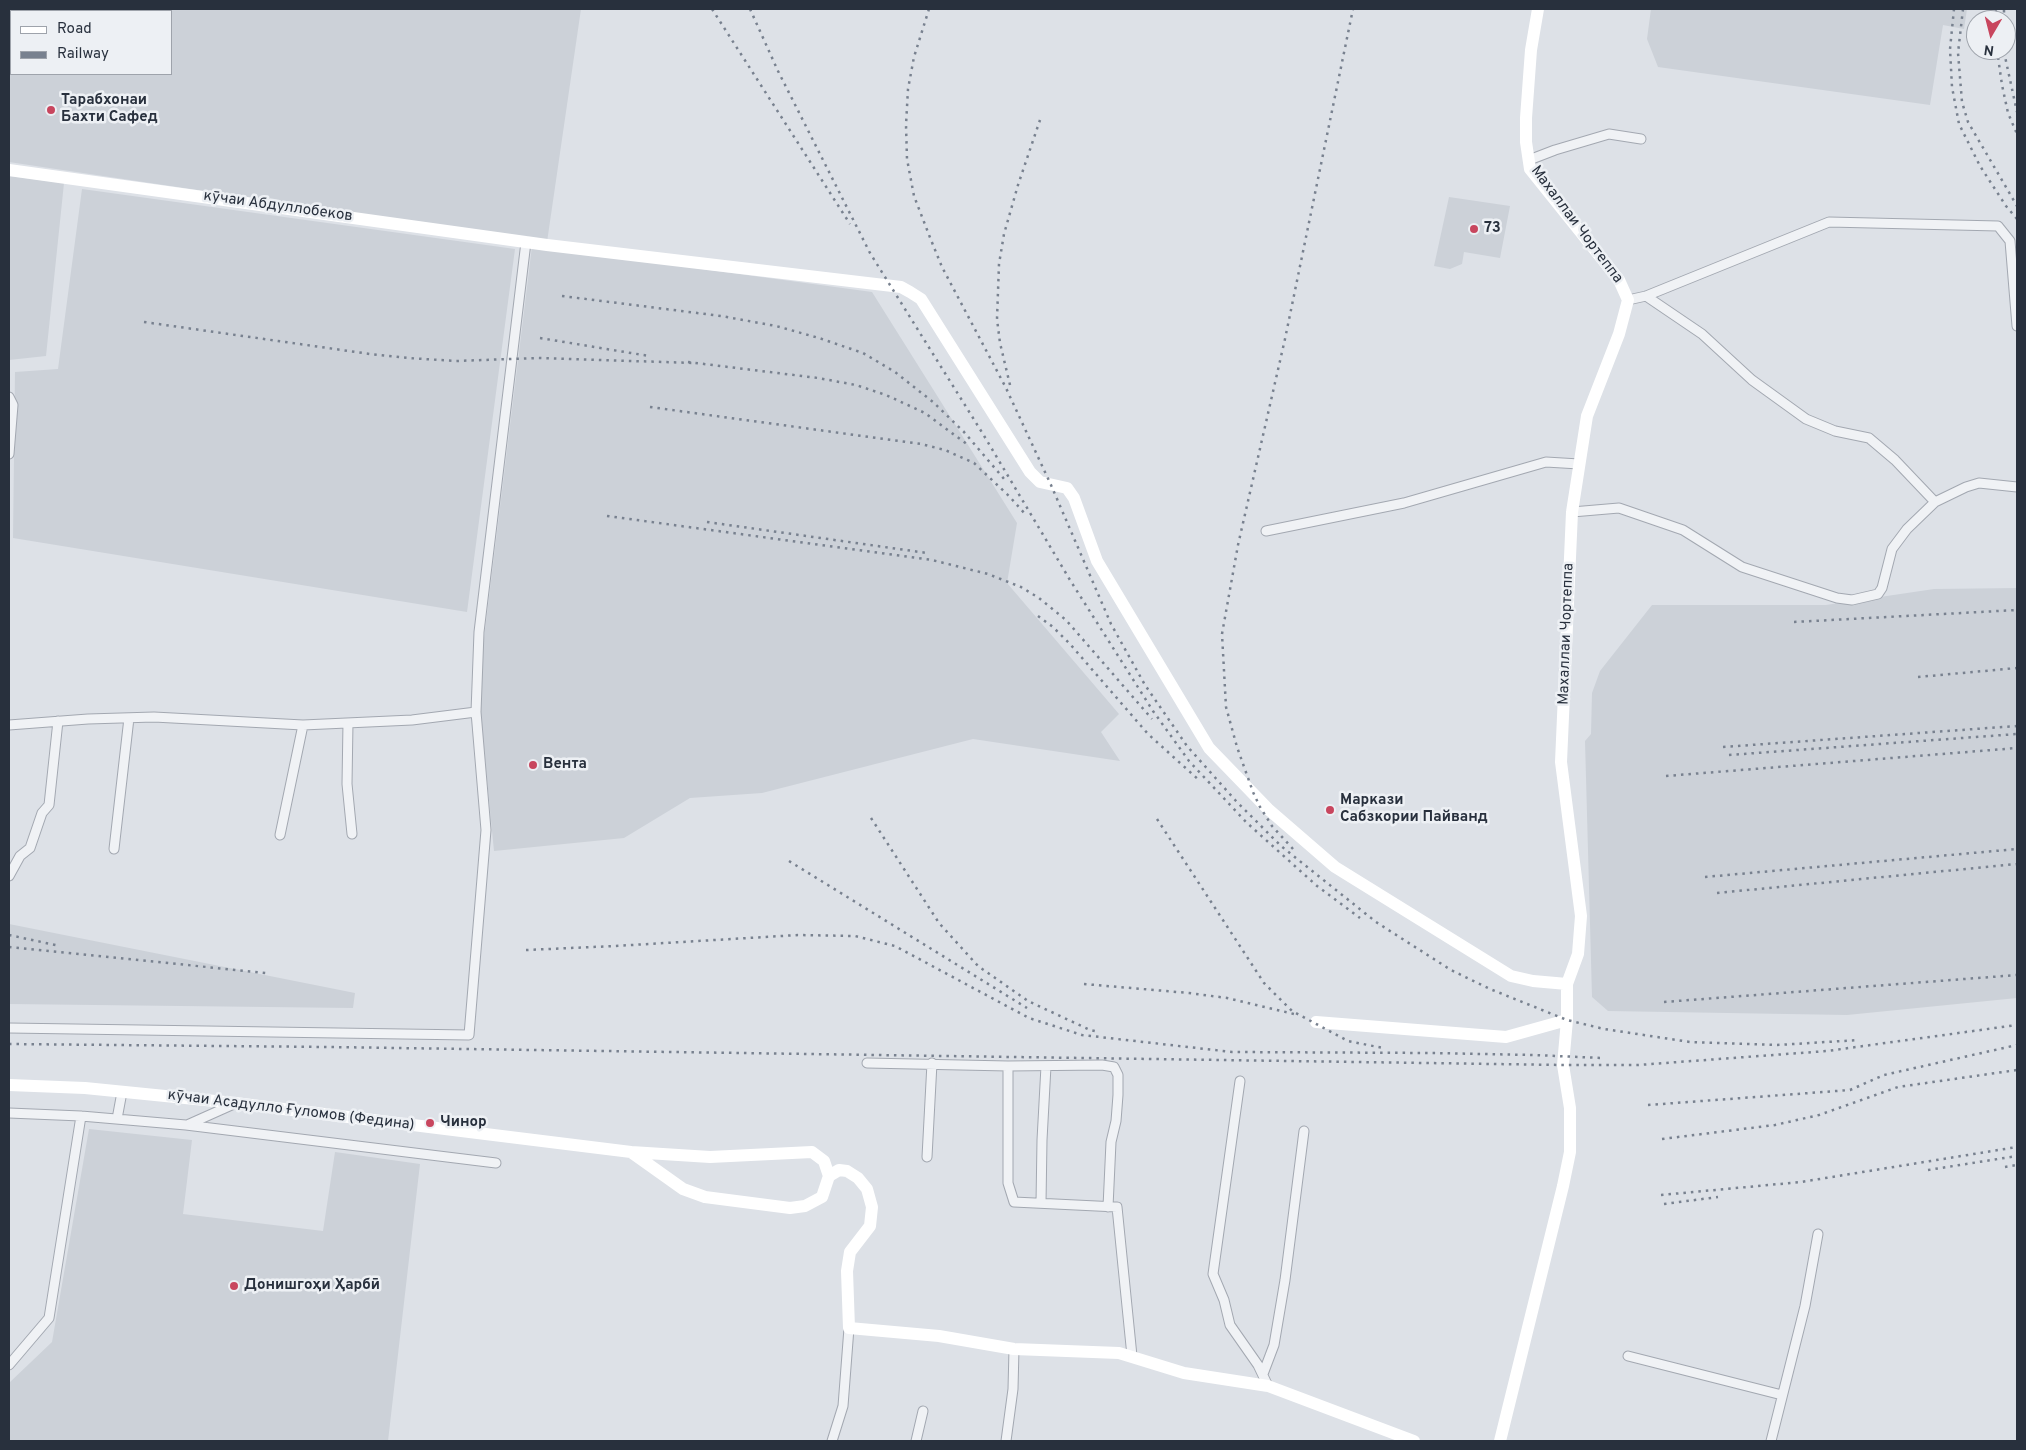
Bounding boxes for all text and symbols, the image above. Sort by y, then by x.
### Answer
legend [10,10,172,75]
north arrow [1966,10,2016,60]
text: Road [57,20,92,39]
text: N [1983,40,1995,58]
text: Railway [57,45,109,64]
place label: Тарабхонаи Бахти Сафед [61,92,158,127]
marker: Тарабхонаи Бахти Сафед [45,104,57,116]
street label: Махаллаи Чортеппа [1526,163,1626,287]
street label: кӯчаи Абдуллобеков [202,188,354,226]
place label: 73 [1484,220,1501,238]
marker: 73 [1468,223,1480,235]
street label: Махаллаи Чортеппа [1556,563,1578,705]
place label: Вента [543,756,587,774]
marker: Вента [527,759,539,771]
place label: Маркази Сабзкории Пайванд [1340,792,1488,827]
marker: Маркази Сабзкории Пайванд [1324,804,1336,816]
street label: кӯчаи Асадулло Ғуломов (Федина) [167,1087,415,1135]
place label: Чинор [440,1114,487,1132]
marker: Чинор [424,1117,436,1129]
place label: Донишгоҳи Ҳарбӣ [244,1277,380,1295]
marker: Донишгоҳи Ҳарбӣ [228,1280,240,1292]

